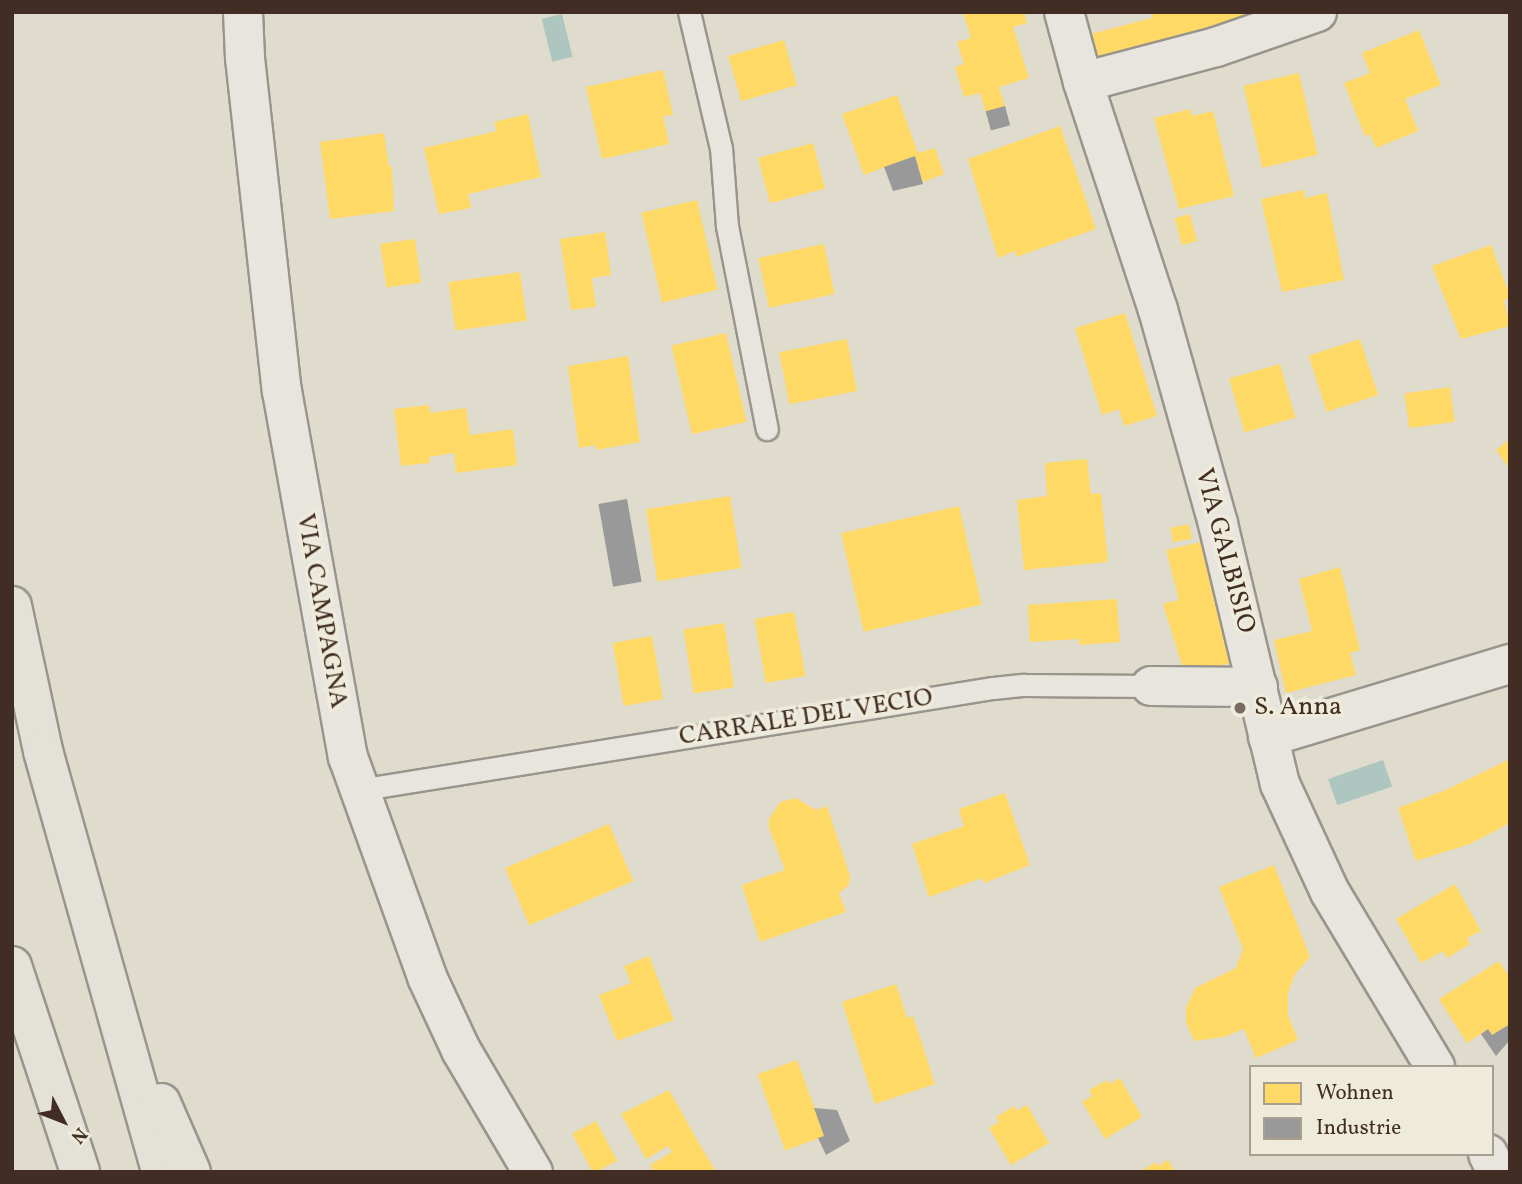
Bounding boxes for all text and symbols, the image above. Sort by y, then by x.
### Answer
street label: VIA GALBISIO [1187,465,1261,637]
street label: VIA CAMPAGNA [289,511,353,711]
street label: CARRALE DEL VECIO [677,682,935,754]
place label: S. Anna [1254,692,1342,724]
marker: S. Anna [1232,700,1248,716]
legend [1249,1065,1494,1156]
text: Wohnen [1316,1079,1394,1108]
north arrow [28,1086,98,1156]
text: Industrie [1316,1114,1401,1143]
text: N [64,1121,93,1149]

